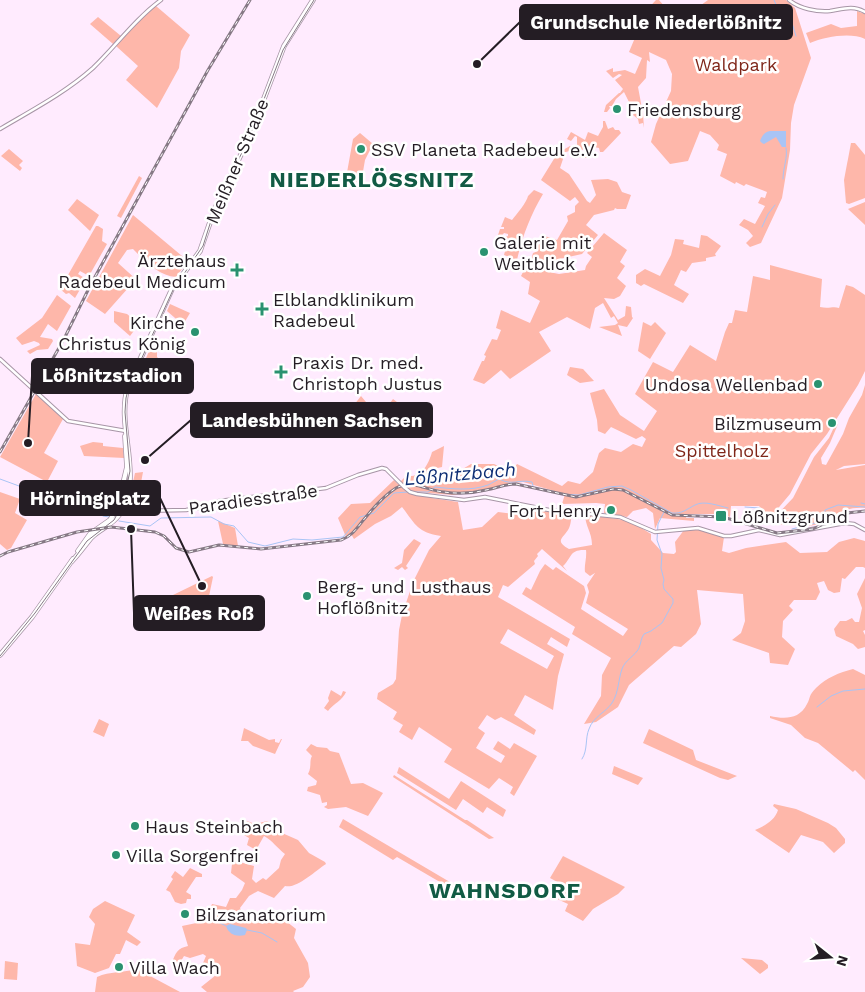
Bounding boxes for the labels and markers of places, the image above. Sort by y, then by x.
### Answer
callout: Grundschule Niederlößnitz [520,5,792,39]
place label: Friedensburg [627,99,741,120]
marker: Friedensburg [611,103,623,115]
place label: SSV Planeta Radebeul e.V. [371,139,597,160]
marker: SSV Planeta Radebeul e.V. [355,143,367,155]
place label: Galerie mit Weitblick [494,232,592,274]
marker: Galerie mit Weitblick [478,246,490,258]
place label: Ärztehaus Radebeul Medicum [58,250,226,292]
marker: Ärztehaus Radebeul Medicum [230,263,244,277]
place label: Elblandklinikum Radebeul [273,289,414,331]
marker: Elblandklinikum Radebeul [255,302,269,316]
place label: Kirche Christus König [58,312,185,354]
marker: Kirche Christus König [189,326,201,338]
place label: Praxis Dr. med. Christoph Justus [292,352,442,394]
callout: Lößnitzstadion [32,359,193,393]
marker: Praxis Dr. med. Christoph Justus [274,365,288,379]
place label: Undosa Wellenbad [645,374,808,395]
marker: Undosa Wellenbad [812,378,824,390]
callout: Landesbühnen Sachsen [191,403,432,437]
place label: Bilzmuseum [714,413,822,434]
marker: Bilzmuseum [826,417,838,429]
callout: Hörningplatz [20,481,160,515]
place label: Fort Henry [508,500,602,521]
marker: Fort Henry [605,504,617,516]
place label: Lößnitzgrund [732,506,848,527]
marker: Lößnitzgrund [714,509,728,523]
place label: Berg- und Lusthaus Hoflößnitz [317,576,491,618]
marker: Berg- und Lusthaus Hoflößnitz [301,590,313,602]
callout: Weißes Roß [134,596,264,630]
place label: Haus Steinbach [145,816,283,837]
marker: Haus Steinbach [129,820,141,832]
place label: Villa Sorgenfrei [126,845,259,866]
marker: Villa Sorgenfrei [110,849,122,861]
place label: Bilzsanatorium [195,904,326,925]
marker: Bilzsanatorium [179,908,191,920]
place label: Villa Wach [129,957,220,978]
marker: Villa Wach [113,961,125,973]

